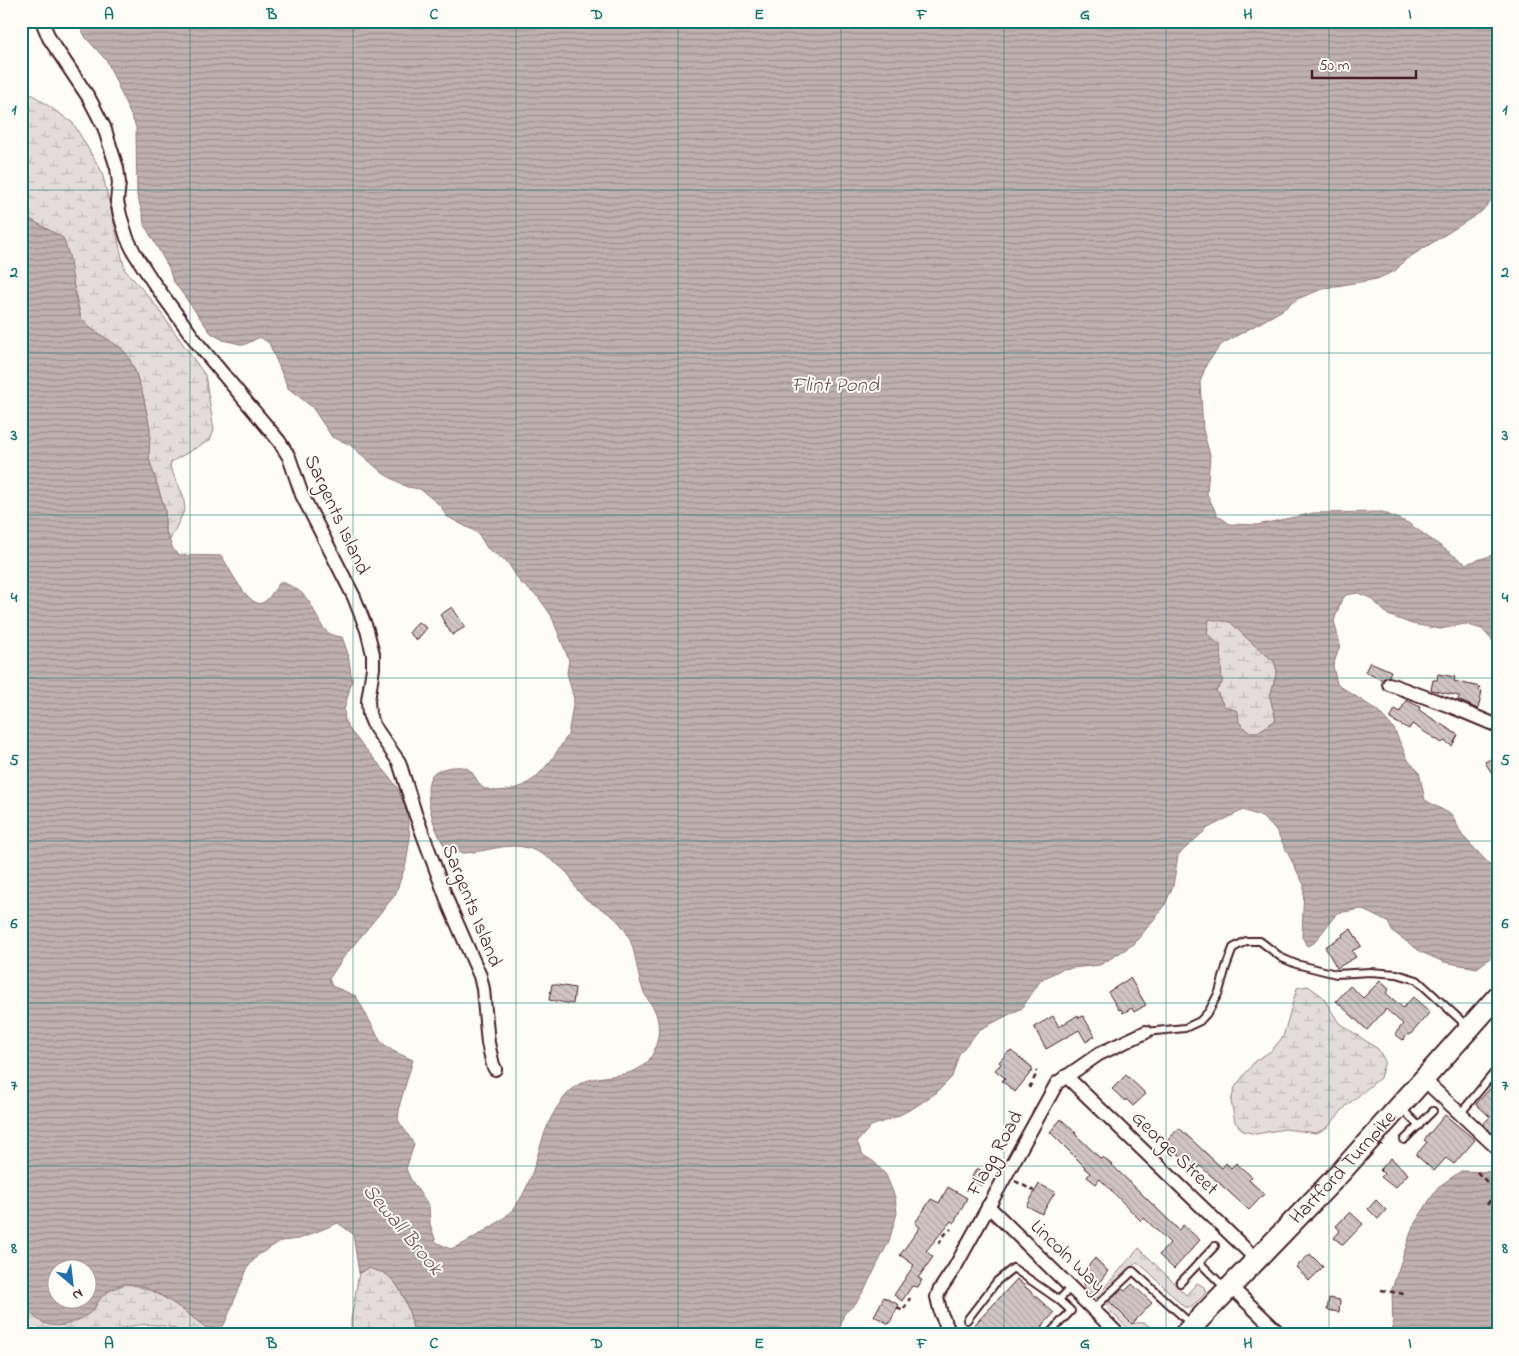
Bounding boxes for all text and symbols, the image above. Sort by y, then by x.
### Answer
text: A [104,3,114,27]
text: B [266,3,278,27]
text: C [430,3,439,27]
text: D [590,3,603,27]
text: E [754,3,764,27]
text: F [916,3,928,27]
text: G [1080,3,1090,27]
text: H [1243,3,1253,27]
text: I [1408,3,1412,27]
scale bar [1312,48,1415,80]
text: 50 m [1319,55,1350,77]
text: 1 [11,98,17,122]
text: 1 [1502,98,1508,122]
text: 2 [9,261,18,285]
text: 2 [1500,261,1509,285]
water label: Flint Pond [791,371,880,401]
text: 3 [10,424,18,448]
text: 3 [1501,424,1509,448]
street label: Sargents Island [295,450,377,580]
text: 4 [10,586,18,610]
text: 4 [1501,586,1509,610]
text: 5 [9,749,19,773]
text: 5 [1500,749,1510,773]
street label: Sargents Island [432,840,509,972]
text: 6 [9,912,18,936]
text: 6 [1500,912,1509,936]
text: 7 [11,1074,18,1098]
text: 7 [1502,1074,1509,1098]
street label: Hartford Turnpike [1283,1104,1404,1231]
street label: George Street [1123,1105,1224,1204]
street label: Flagg Road [960,1106,1032,1203]
water label: Sewall Brook [355,1178,450,1283]
street label: Lincoln Way [1023,1214,1111,1300]
text: 8 [10,1237,17,1261]
text: 8 [1501,1237,1508,1261]
north arrow [48,1258,98,1308]
text: N [68,1283,87,1306]
text: A [104,1332,114,1356]
text: B [266,1332,278,1356]
text: C [430,1332,439,1356]
text: D [590,1332,603,1356]
text: E [754,1332,764,1356]
text: F [916,1332,928,1356]
text: G [1080,1332,1090,1356]
text: H [1243,1332,1253,1356]
text: I [1408,1332,1412,1356]

